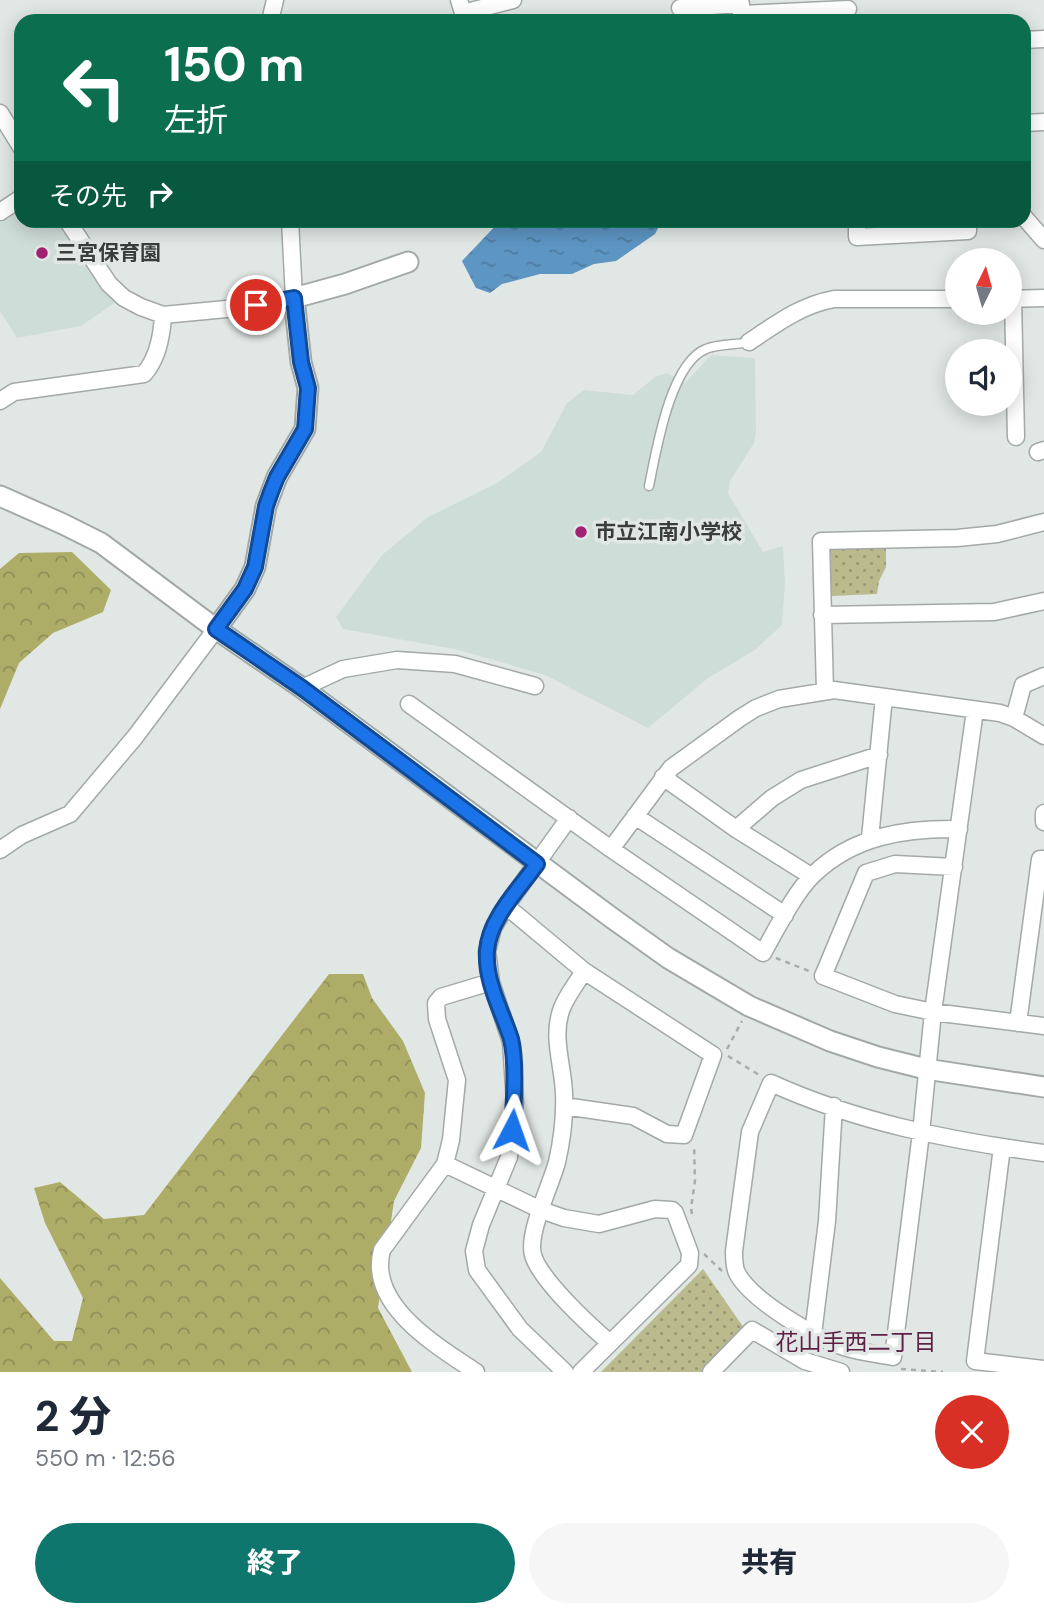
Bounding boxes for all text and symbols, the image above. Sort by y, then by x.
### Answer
text: 150 m [164,32,304,96]
icon: left [49,42,140,133]
text: 左折 [164,99,228,141]
icon: right [141,175,179,213]
text: その先 [49,179,127,213]
place label: 三宮保育園 [56,239,161,267]
marker: 三宮保育園 [34,245,50,261]
north arrow [945,248,1022,326]
map controls [945,248,1022,416]
pin [226,275,286,335]
icon: arrive [237,286,275,324]
button: sound [945,339,1022,416]
place label: 市立江南小学校 [595,518,742,546]
marker: 市立江南小学校 [573,524,589,540]
position arrow [475,1093,549,1167]
district label: 花山手西二丁目 [776,1327,937,1357]
text: 2 分 [35,1389,111,1444]
button: close [935,1395,1009,1469]
text: 550 m · 12:56 [35,1443,176,1473]
button: 終了 [35,1523,515,1603]
button: 共有 [529,1523,1009,1603]

